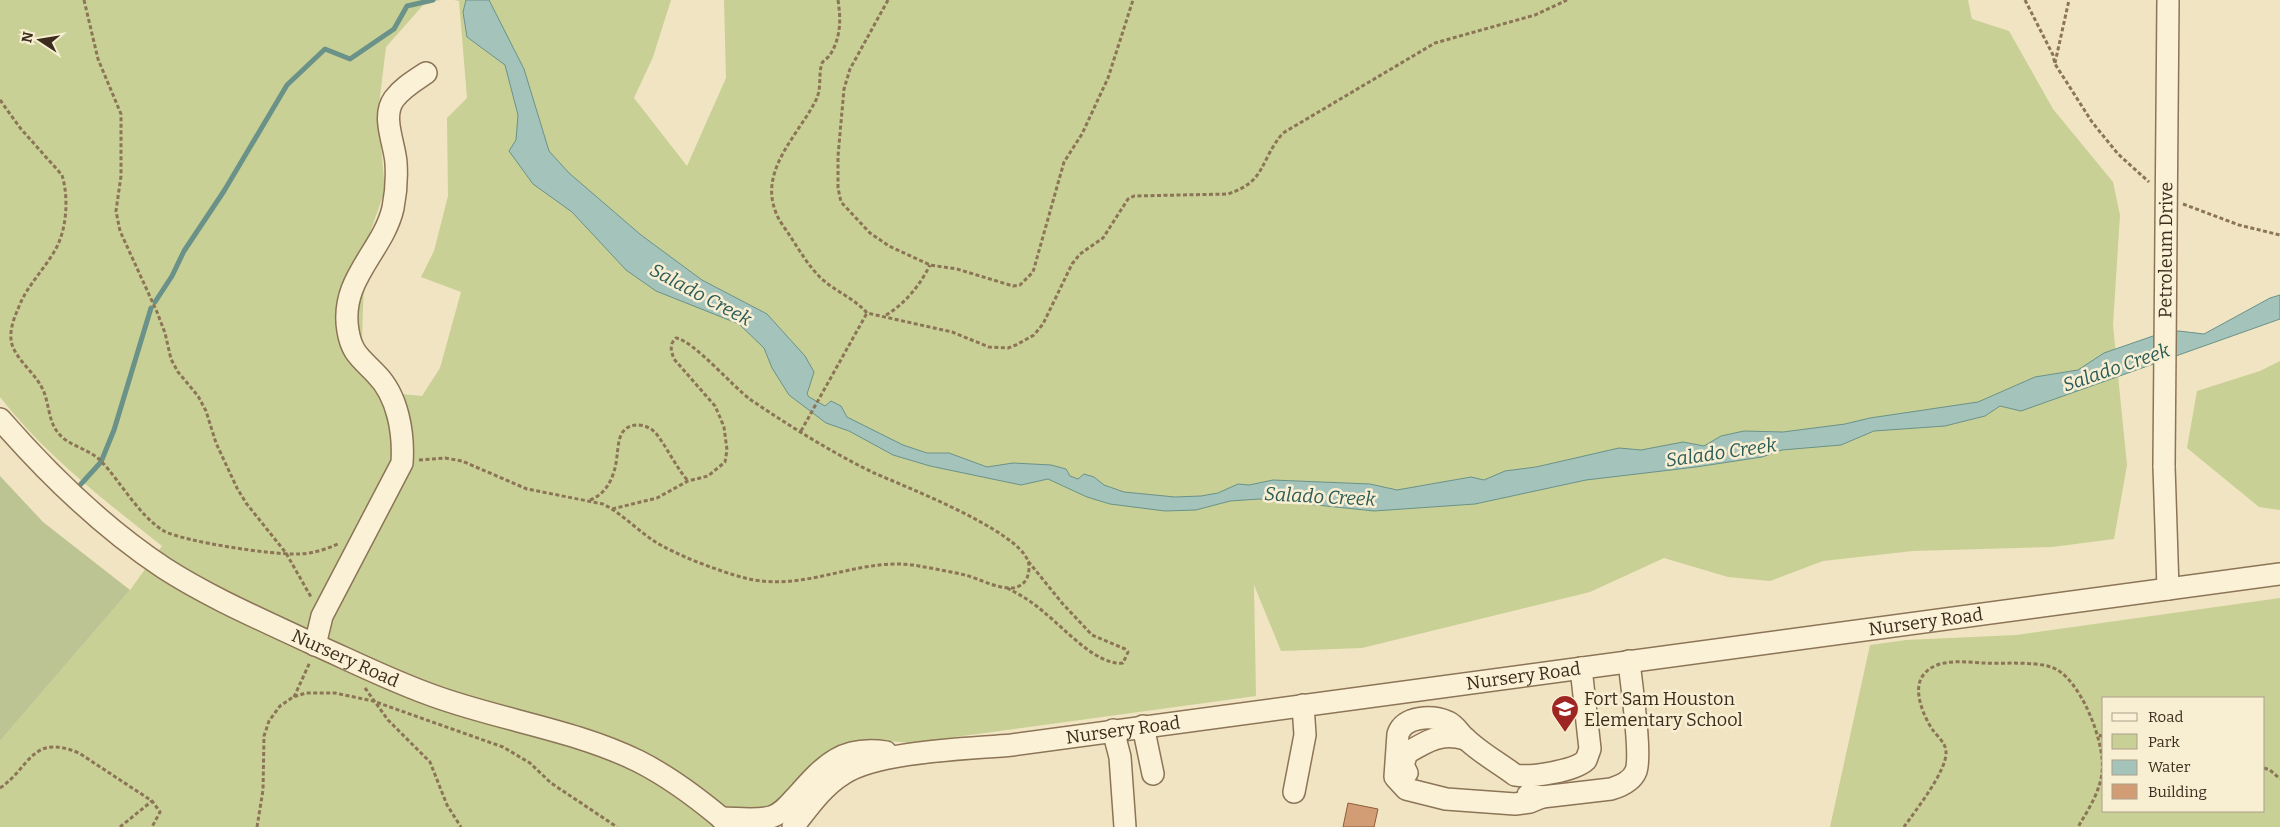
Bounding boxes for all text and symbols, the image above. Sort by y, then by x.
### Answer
north arrow [15,15,65,65]
text: N [18,30,37,44]
street label: Petroleum Drive [2154,182,2177,318]
water label: Salado Creek [646,258,756,331]
water label: Salado Creek [2060,338,2173,397]
water label: Salado Creek [1664,433,1779,472]
water label: Salado Creek [1264,482,1377,511]
street label: Nursery Road [1867,603,1985,640]
street label: Nursery Road [288,625,403,692]
street label: Nursery Road [1465,657,1582,695]
place label: Fort Sam Houston Elementary School [1584,688,1743,731]
school or university icon: Fort Sam Houston Elementary School [1550,694,1580,733]
legend [2102,697,2265,812]
text: Road [2148,708,2183,726]
street label: Nursery Road [1064,711,1182,749]
text: Park [2148,733,2180,751]
text: Water [2148,758,2191,776]
text: Building [2148,783,2207,801]

